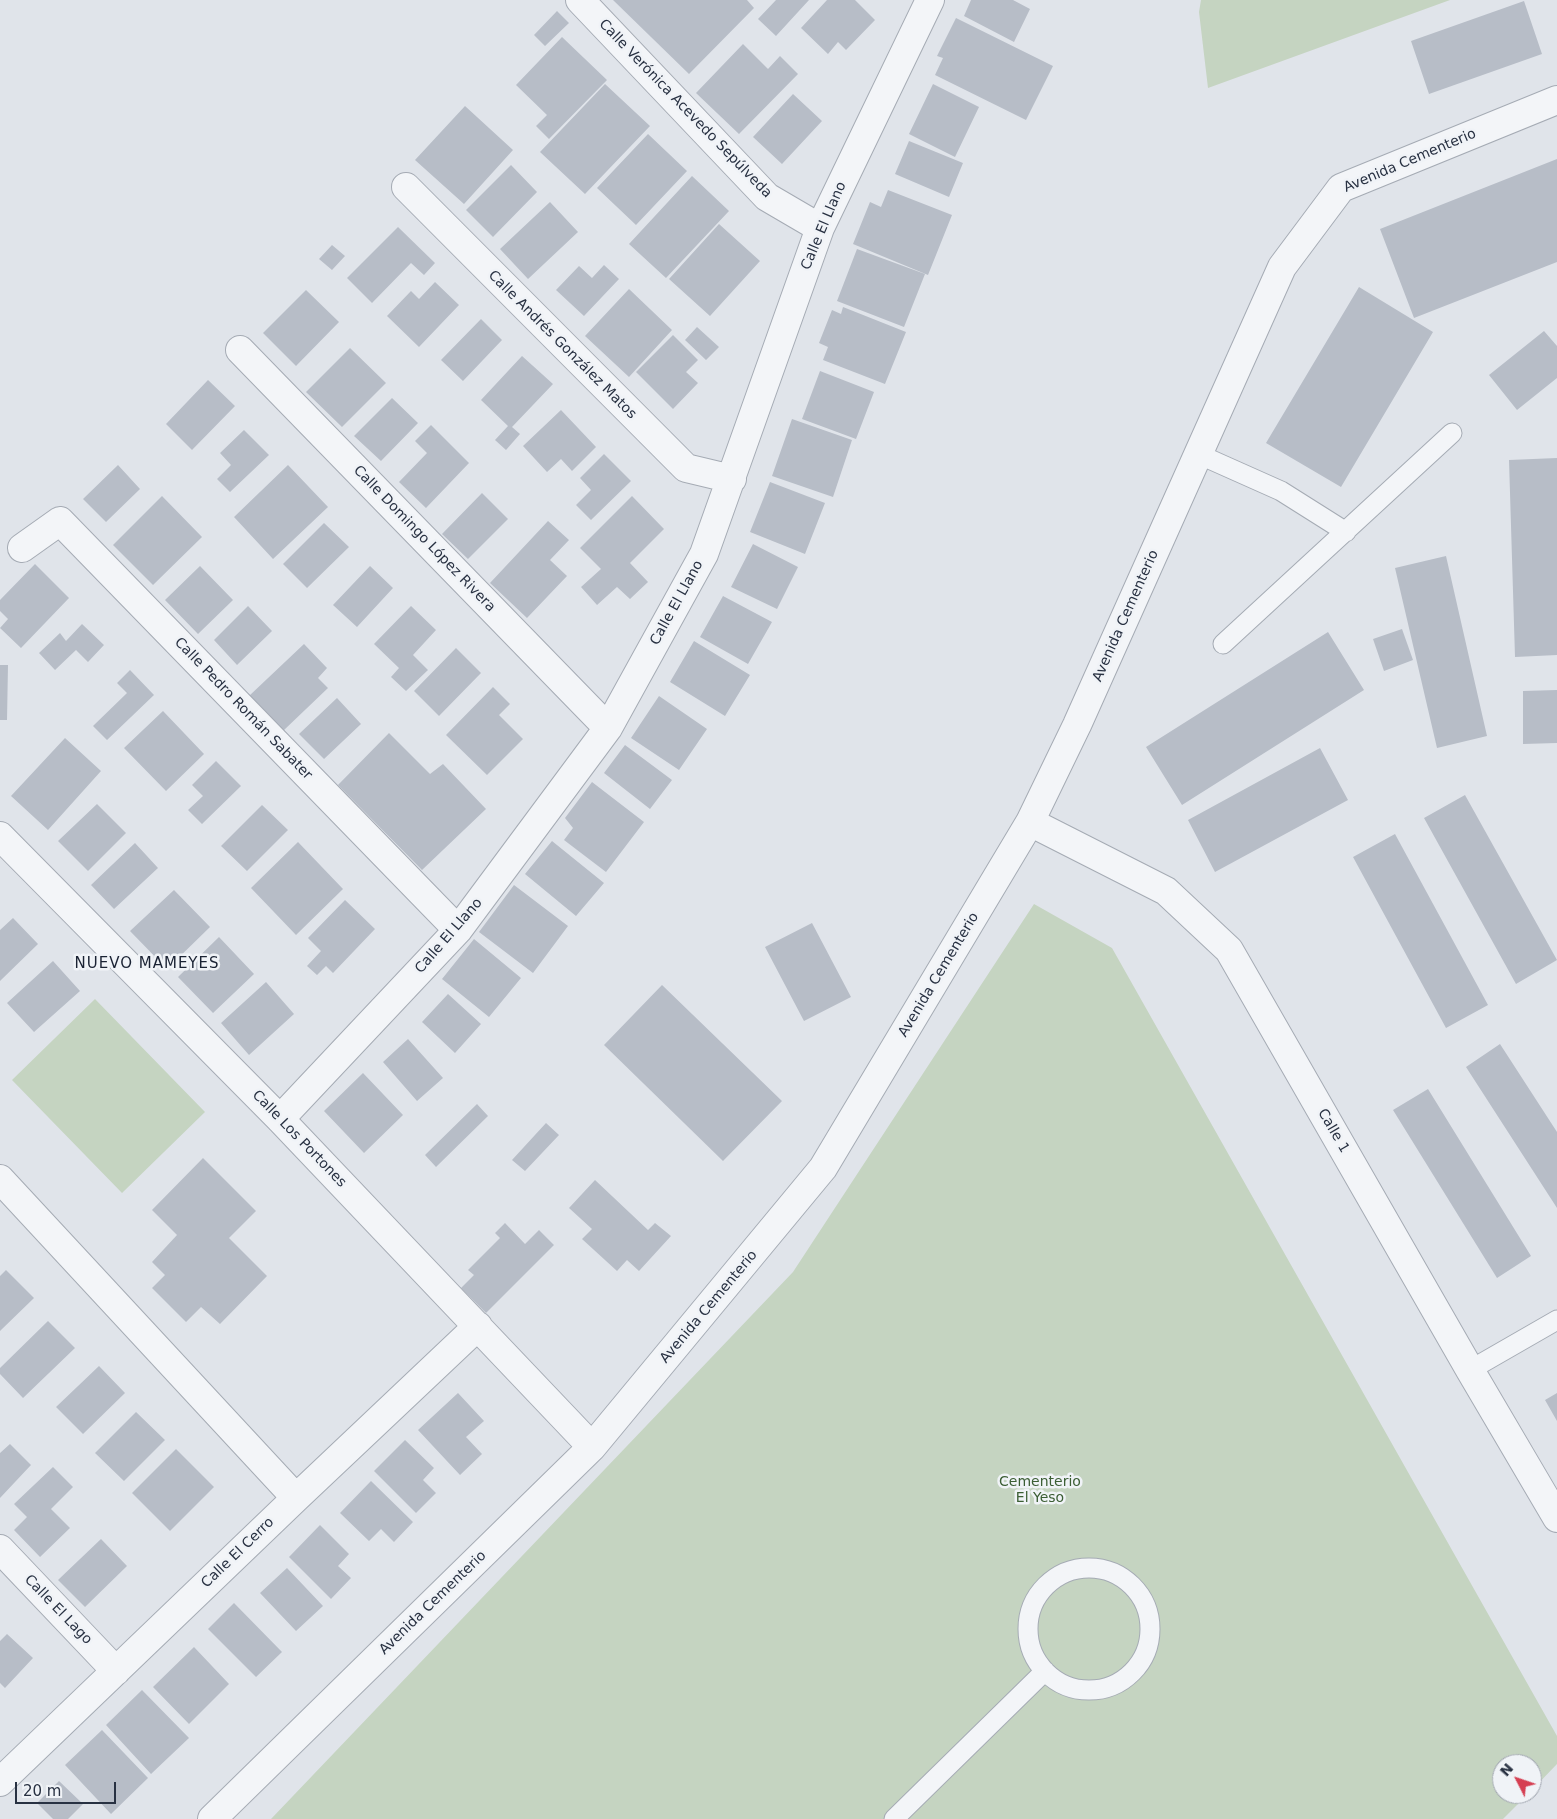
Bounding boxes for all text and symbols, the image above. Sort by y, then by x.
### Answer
street label: Calle Verónica Acevedo Sepúlveda [595,16,775,202]
street label: Avenida Cementerio [1341,125,1479,197]
street label: Calle El Llano [798,179,850,273]
street label: Calle Andrés González Matos [484,267,640,423]
street label: Calle Domingo López Rivera [349,462,499,616]
street label: Avenida Cementerio [1089,548,1163,684]
street label: Calle El Llano [647,558,707,648]
street label: Calle Pedro Román Sabater [171,634,315,784]
street label: Calle El Llano [412,895,486,977]
street label: Avenida Cementerio [895,910,983,1040]
district label: NUEVO MAMEYES [73,955,221,973]
street label: Calle Los Portones [248,1087,350,1191]
street label: Calle 1 [1314,1106,1352,1156]
street label: Avenida Cementerio [657,1247,761,1367]
park label: Cementerio El Yeso [999,1474,1081,1506]
street label: Calle El Cerro [198,1514,278,1592]
street label: Avenida Cementerio [376,1548,490,1658]
street label: Calle El Lago [21,1572,95,1648]
north arrow [1492,1754,1542,1804]
text: N [1497,1760,1516,1779]
scale bar [18,1772,119,1804]
text: 20 m [23,1782,61,1800]

